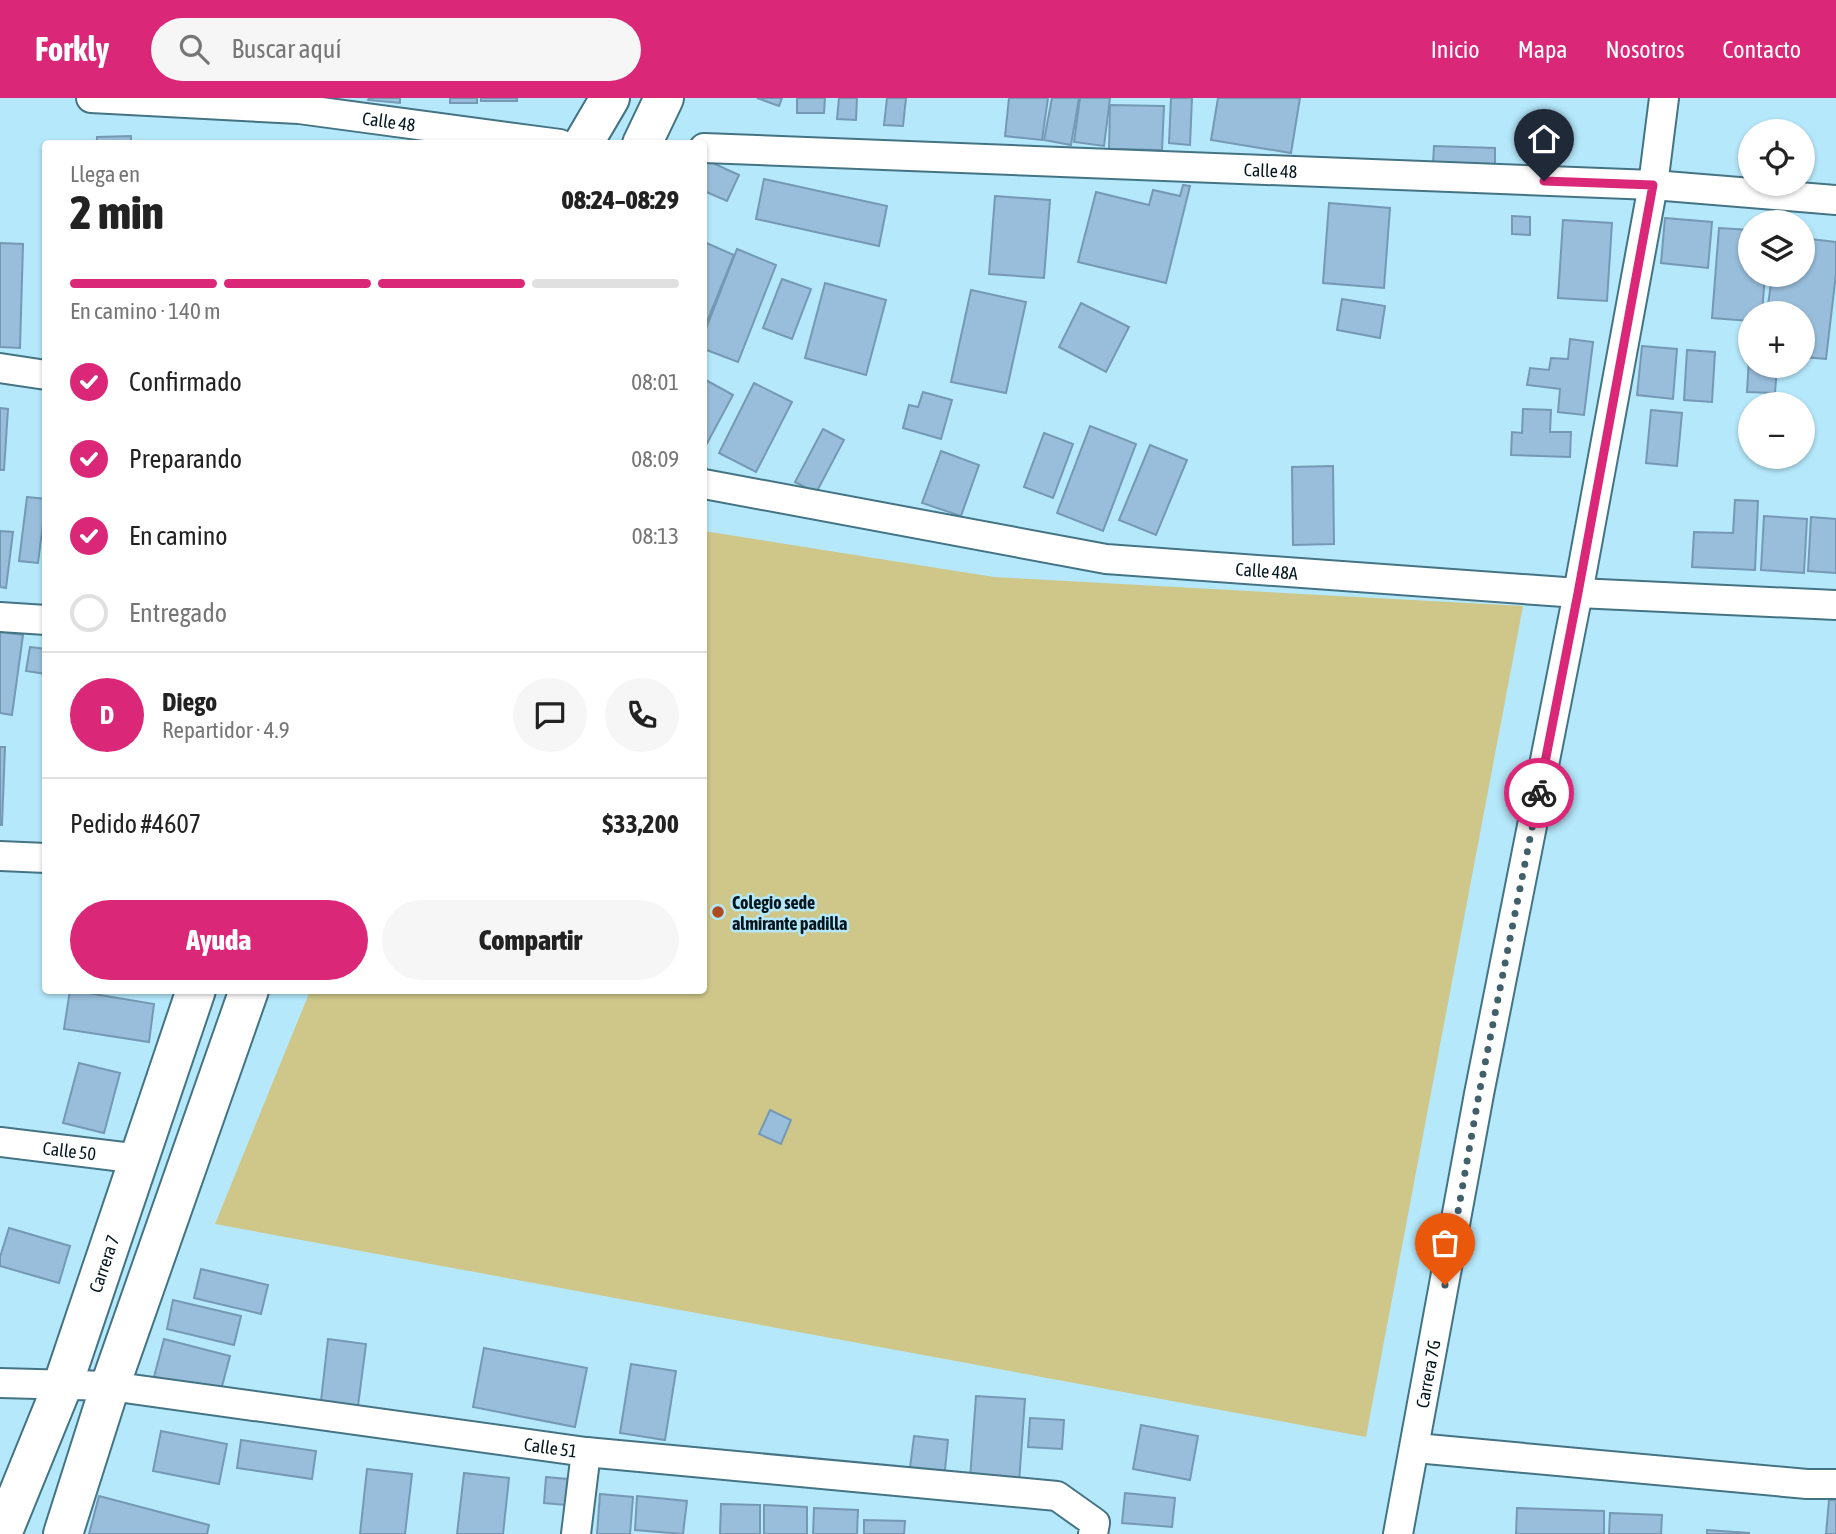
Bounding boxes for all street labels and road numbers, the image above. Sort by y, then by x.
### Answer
street label: Calle 48 [361,107,417,135]
street label: Calle 48 [1243,159,1298,182]
street label: Calle 48A [1235,558,1299,583]
street label: Calle 50 [42,1137,97,1164]
street label: Carrera 7 [84,1232,123,1295]
street label: Carrera 7G [1411,1338,1444,1410]
street label: Calle 51 [523,1433,579,1461]

